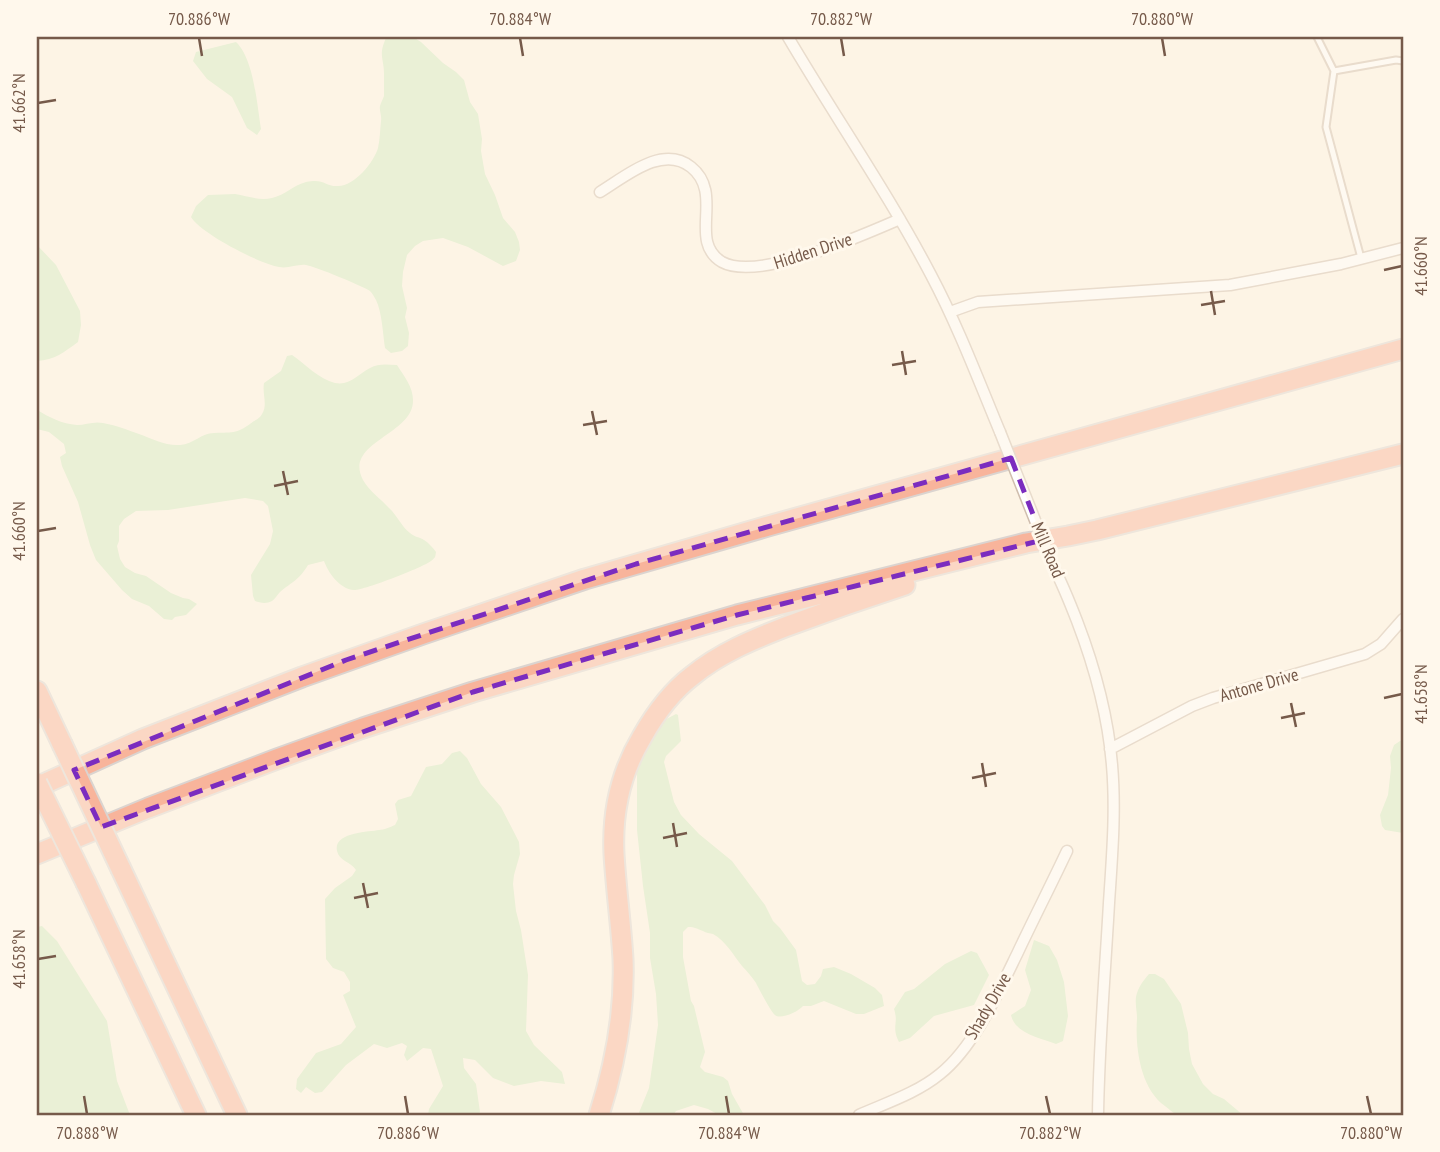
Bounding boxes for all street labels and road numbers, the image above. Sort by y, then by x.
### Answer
street label: Hidden Drive [771,227,855,274]
street label: Mill Road [1026,518,1070,581]
street label: Antone Drive [1217,662,1301,707]
street label: Shady Drive [959,968,1016,1043]

